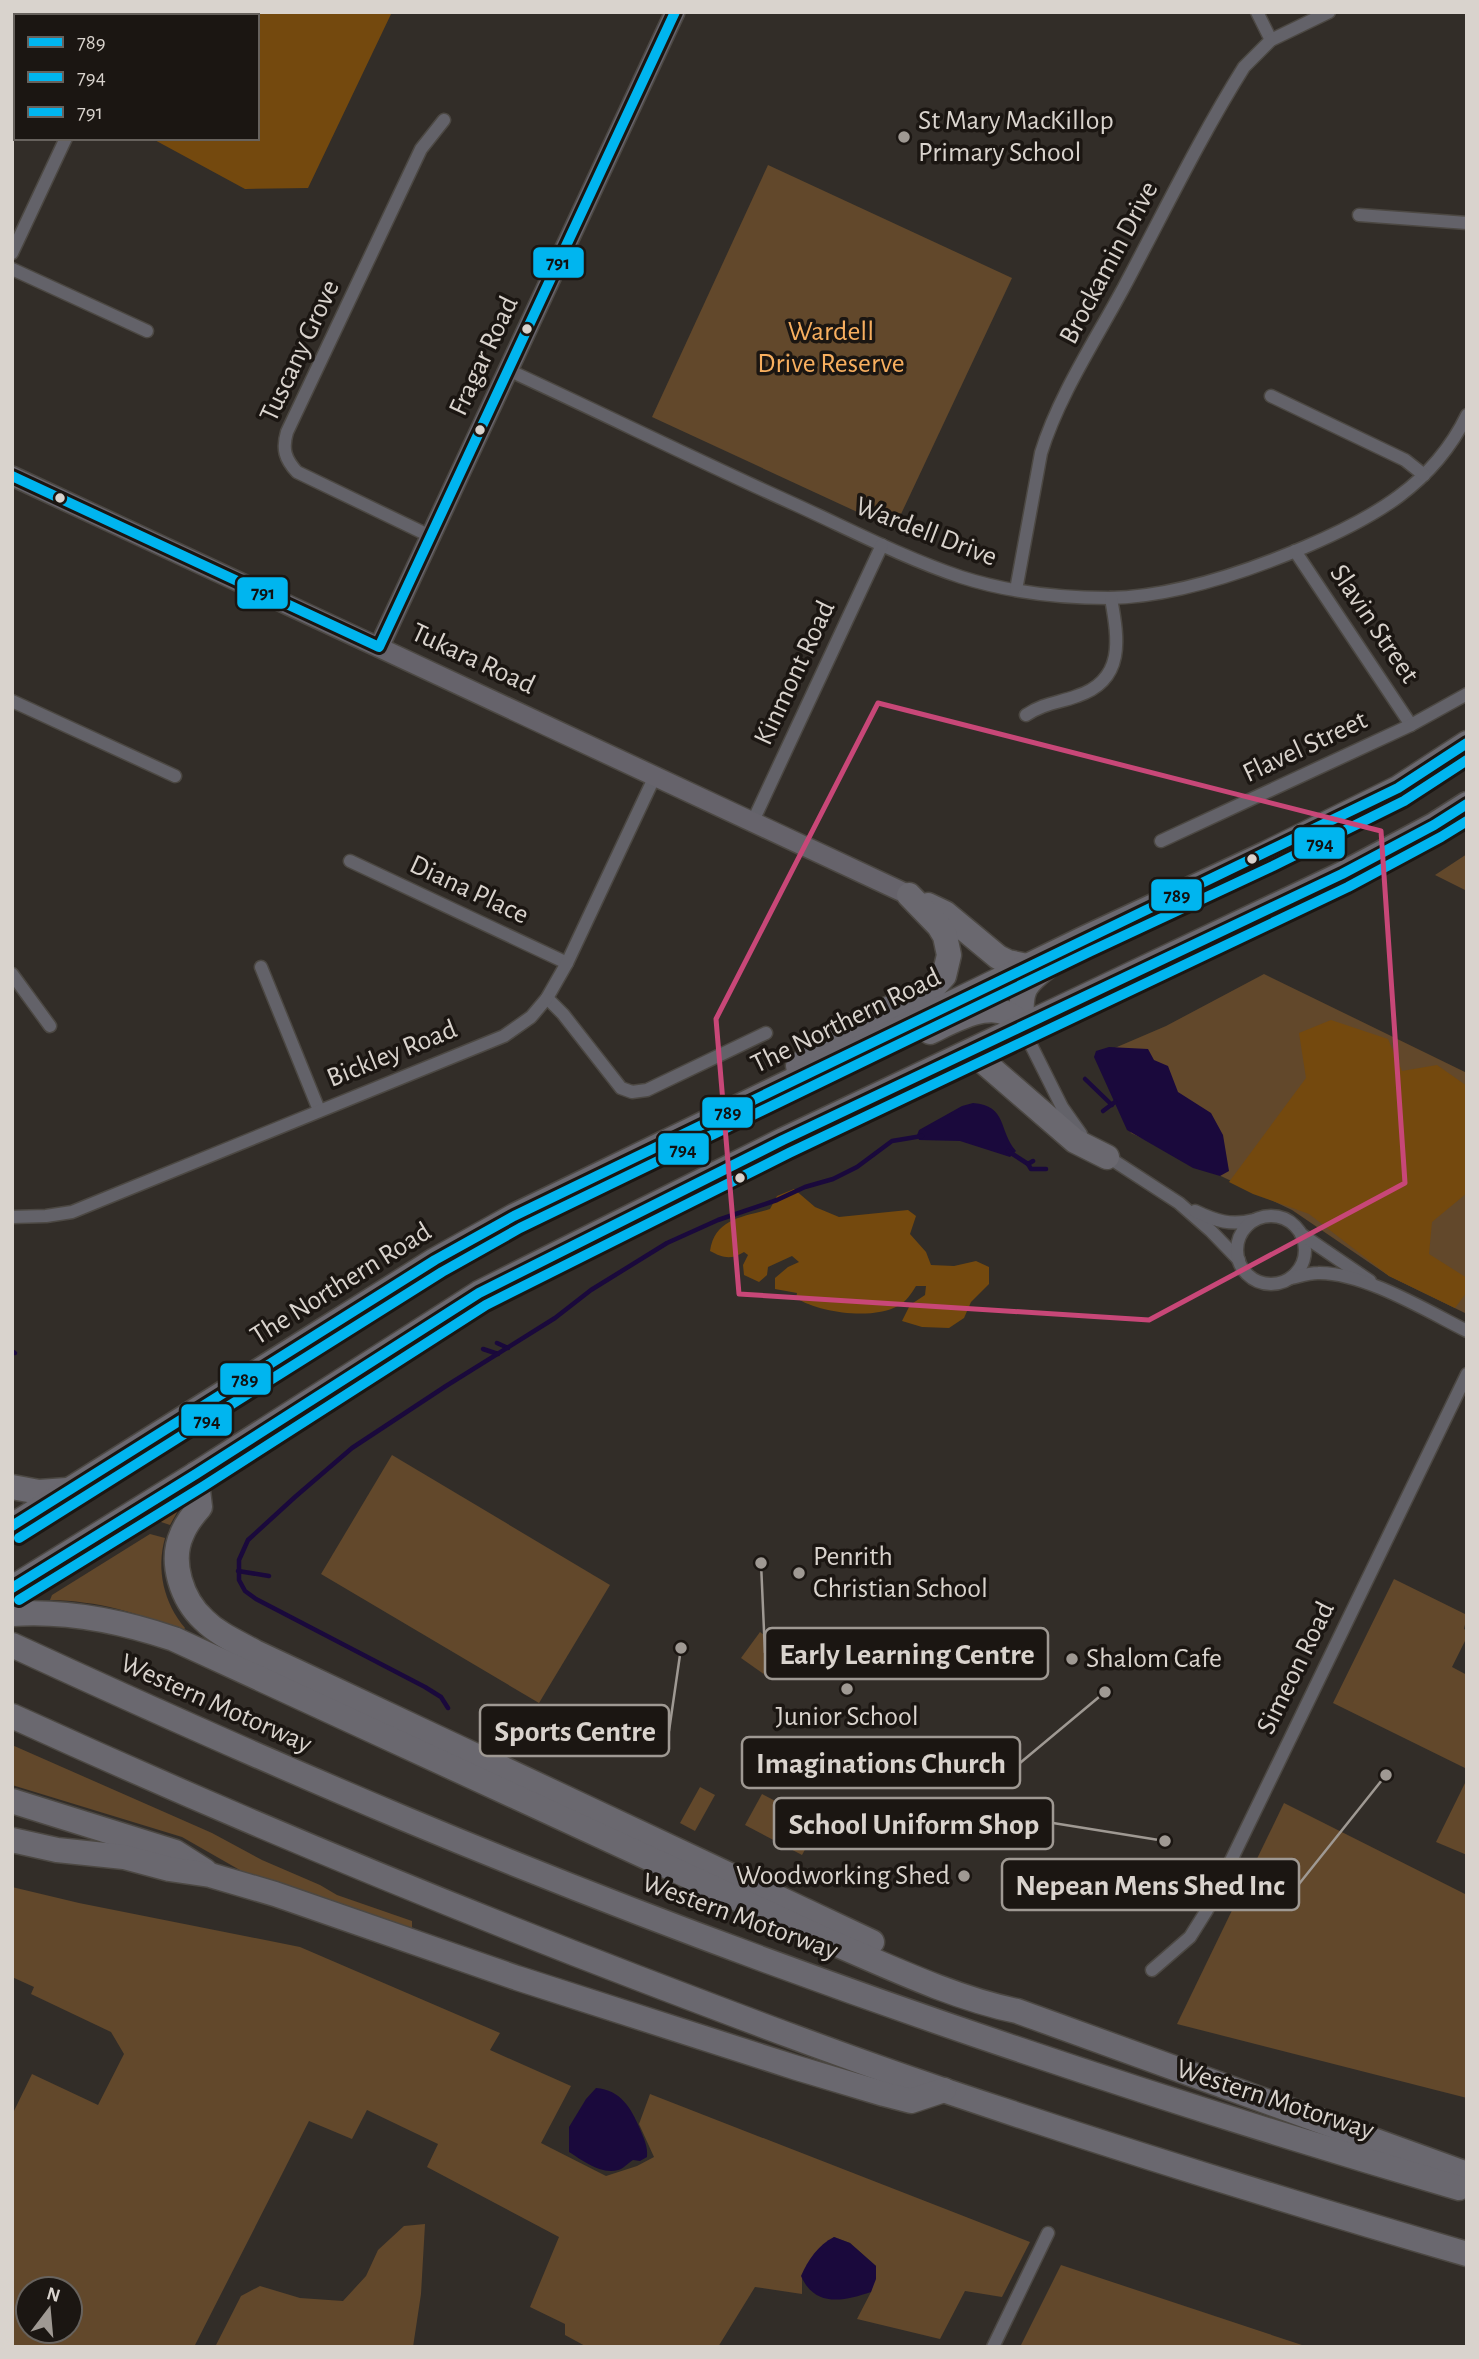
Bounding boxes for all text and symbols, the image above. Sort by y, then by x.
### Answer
legend [14,14,259,140]
text: 789 [77,32,106,53]
text: 794 [77,67,106,88]
text: 791 [77,102,103,123]
place label: St Mary MacKillop Primary School [918,107,1114,167]
marker: St Mary MacKillop Primary School [896,129,912,145]
street label: Brockamin Drive [1054,177,1164,349]
line badge: 791 [532,246,585,279]
text: 791 [546,254,570,273]
street label: Tuscany Grove [255,276,345,426]
street label: Fragar Road [444,292,524,420]
park label: Wardell Drive Reserve [757,318,905,378]
unlabelled marker [520,322,534,336]
unlabelled marker [473,423,487,437]
unlabelled marker [53,491,67,505]
street label: Wardell Drive [851,492,1001,572]
street label: Slavin Street [1324,560,1424,688]
line badge: 791 [236,576,289,610]
text: 791 [251,584,275,603]
street label: Kinmont Road [749,596,841,750]
street label: Tukara Road [407,618,539,700]
street label: Flavel Street [1239,706,1371,788]
line badge: 794 [1293,826,1346,860]
text: 794 [1307,835,1334,854]
street label: Diana Place [405,850,533,930]
unlabelled marker [1245,852,1259,866]
line badge: 789 [1150,878,1203,912]
text: 789 [1164,887,1190,906]
street label: The Northern Road [747,963,945,1079]
street label: Bickley Road [323,1015,461,1093]
line badge: 789 [701,1096,754,1129]
text: 789 [715,1104,741,1123]
line badge: 794 [657,1132,710,1166]
text: 794 [670,1141,697,1160]
unlabelled marker [733,1171,747,1185]
street label: The Northern Road [246,1217,436,1351]
line badge: 789 [219,1362,272,1396]
text: 789 [232,1371,258,1390]
line badge: 794 [180,1403,233,1437]
text: 794 [194,1412,221,1431]
place label: Penrith Christian School [813,1543,988,1603]
marker: Penrith Christian School [791,1565,807,1581]
street label: Simeon Road [1252,1597,1340,1739]
callout: Early Learning Centre [765,1628,1048,1679]
text: Early Learning Centre [779,1640,1035,1670]
place label: Shalom Cafe [1086,1645,1222,1673]
street label: Western Motorway [116,1649,316,1759]
marker: Shalom Cafe [1064,1651,1080,1667]
marker: Junior School [839,1681,855,1697]
place label: Junior School [775,1703,919,1731]
callout: Sports Centre [480,1705,669,1756]
text: Sports Centre [494,1717,656,1747]
callout: Imaginations Church [742,1737,1020,1788]
text: Imaginations Church [756,1749,1006,1779]
callout: School Uniform Shop [774,1798,1053,1849]
text: School Uniform Shop [789,1810,1039,1840]
callout: Nepean Mens Shed Inc [1002,1859,1299,1910]
place label: Woodworking Shed [736,1862,950,1890]
marker: Woodworking Shed [956,1868,972,1884]
street label: Western Motorway [638,1869,842,1965]
text: Nepean Mens Shed Inc [1015,1871,1285,1901]
street label: Western Motorway [1173,2055,1377,2145]
north arrow [14,2275,84,2345]
text: N [44,2284,62,2306]

